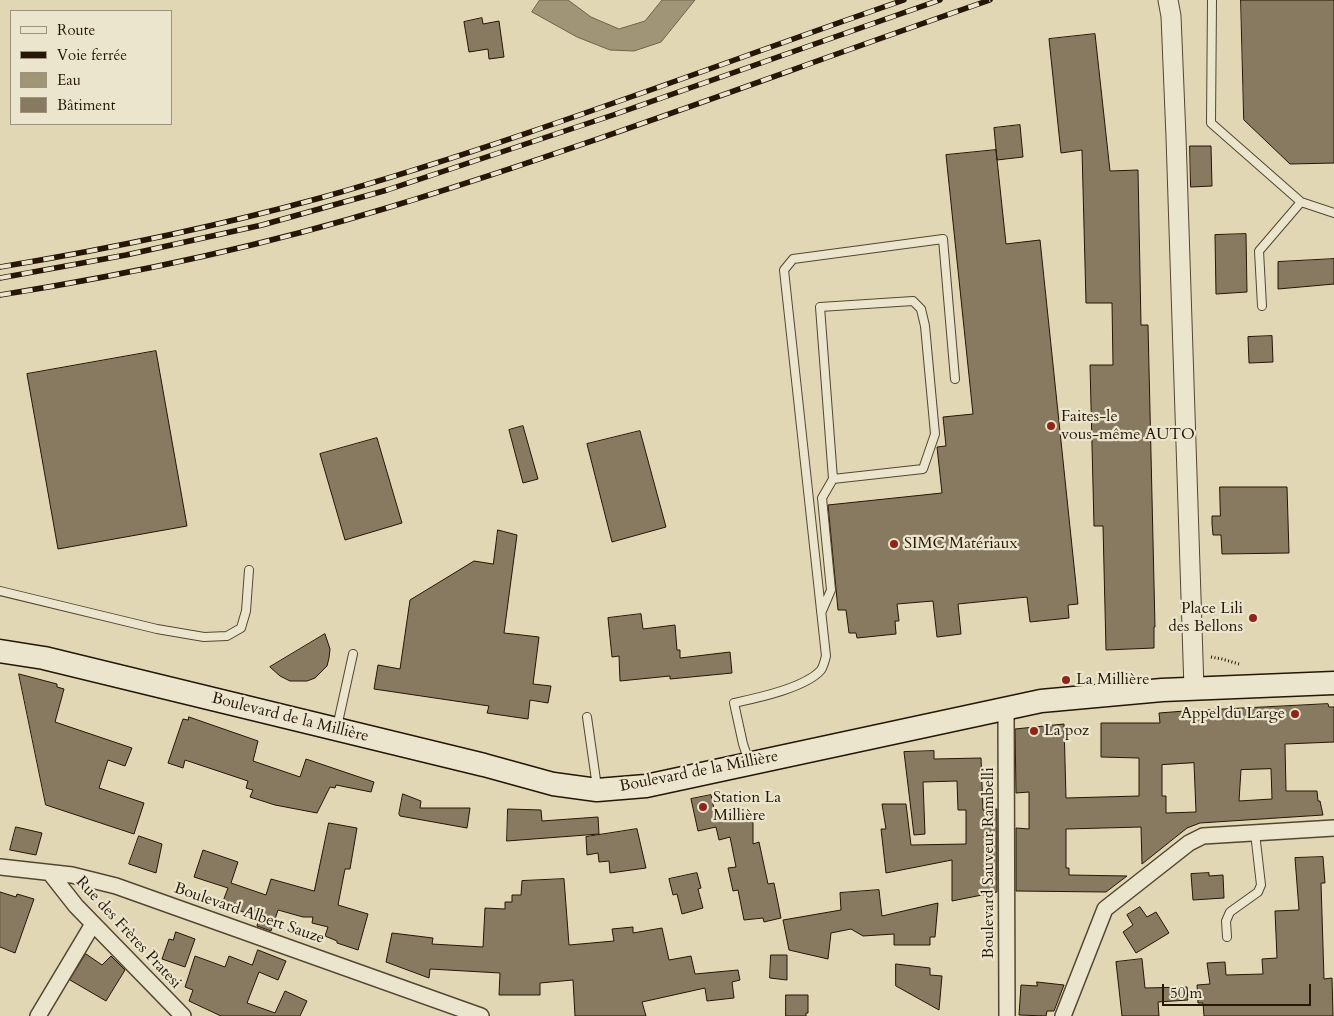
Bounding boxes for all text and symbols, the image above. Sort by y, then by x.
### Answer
legend [10,10,172,125]
text: Route [57,20,95,40]
text: Voie ferrée [57,45,127,65]
text: Eau [57,70,81,90]
text: Bâtiment [57,95,115,115]
place label: Faites-le vous-même AUTO [1061,407,1195,445]
marker: Faites-le vous-même AUTO [1045,420,1057,432]
place label: SIMC Matériaux [904,534,1017,554]
marker: SIMC Matériaux [888,538,900,550]
place label: Place Lili des Bellons [1168,599,1243,637]
marker: Place Lili des Bellons [1247,612,1259,624]
place label: La Millière [1076,670,1149,690]
marker: La Millière [1060,674,1072,686]
street label: Boulevard de la Millière [209,689,371,747]
place label: Appel du Large [1181,704,1285,724]
marker: Appel du Large [1289,708,1301,720]
place label: La poz [1044,721,1089,741]
marker: La poz [1028,725,1040,737]
street label: Boulevard de la Millière [618,747,780,797]
street label: Boulevard Sauveur Rambelli [979,767,999,959]
place label: Station La Millière [713,788,781,826]
marker: Station La Millière [697,801,709,813]
street label: Rue des Frères Pratesi [71,873,185,993]
street label: Boulevard Albert Sauze [171,879,327,949]
scale bar [1164,974,1313,1006]
text: 50 m [1170,983,1202,1003]

